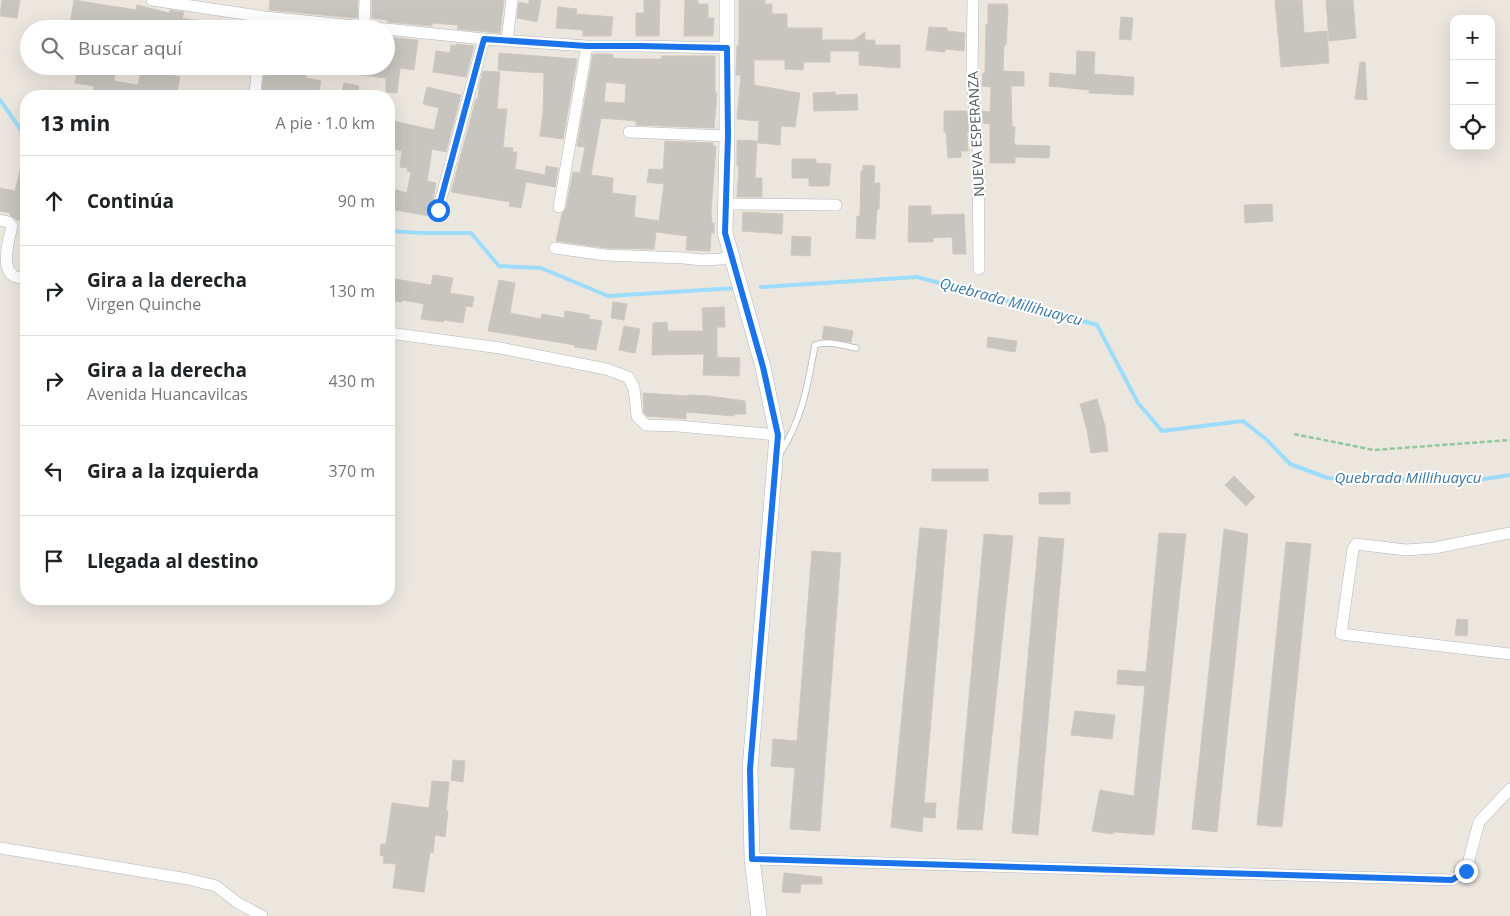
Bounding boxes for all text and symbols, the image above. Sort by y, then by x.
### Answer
map controls [1450,15,1495,150]
button: + [1450,15,1495,60]
search box [20,20,395,75]
icon: search [38,34,66,62]
text: Buscar aquí [78,35,182,61]
button: − [1450,60,1495,105]
street label: NUEVA ESPERANZA [963,71,988,197]
button: locate [1450,105,1495,150]
text: 13 min [40,109,110,137]
text: A pie · 1.0 km [276,112,375,134]
icon: ahead [40,187,68,215]
text: Continúa [87,188,174,214]
text: 90 m [338,190,375,212]
route start [427,199,450,222]
text: Gira a la derecha [87,267,247,293]
water label: Quebrada Millihuaycu [938,272,1085,330]
icon: right [40,277,68,305]
text: 130 m [329,280,375,302]
text: Virgen Quinche [87,293,201,315]
text: Gira a la derecha [87,357,247,383]
icon: right [40,367,68,395]
text: 430 m [329,370,375,392]
text: Avenida Huancavilcas [87,383,248,405]
icon: left [40,457,68,485]
text: Gira a la izquierda [87,458,259,484]
text: 370 m [329,460,375,482]
water label: Quebrada Millihuaycu [1335,467,1482,487]
icon: arrive [40,547,68,575]
text: Llegada al destino [87,548,259,574]
route end [1455,860,1478,883]

